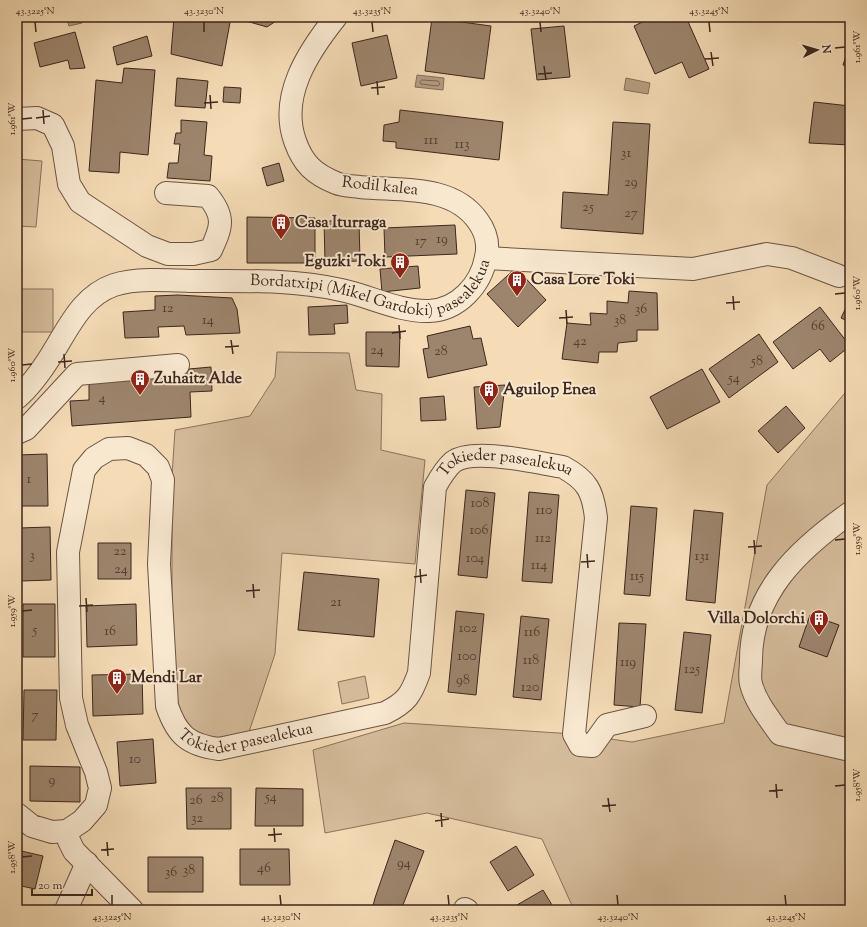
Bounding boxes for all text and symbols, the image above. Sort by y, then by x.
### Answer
text: 43.3225°N [16,4,55,19]
text: 43.3230°N [184,4,224,19]
text: 43.3235°N [353,4,391,19]
text: 43.3240°N [520,4,560,19]
text: 43.3245°N [689,4,729,19]
north arrow [797,30,837,70]
text: 1.961°W [850,31,865,63]
text: N [818,43,834,55]
text: 1.961°W [5,103,20,135]
house number: 111 [424,131,438,151]
house number: 113 [454,135,470,155]
house number: 31 [621,144,631,164]
street label: Rodil kalea [341,172,420,202]
house number: 29 [624,173,638,193]
house number: 25 [582,198,594,218]
house number: 27 [624,204,638,224]
building icon: Casa Iturraga [270,212,292,240]
place label: Casa Iturraga [295,212,387,235]
house number: 19 [436,230,448,250]
house number: 17 [415,232,427,252]
place label: Eguzki Toki [305,251,386,274]
building icon: Eguzki Toki [389,251,411,279]
street label: Bordatxipi (Mikel Gardoki) pasealekua [250,256,497,323]
building icon: Casa Lore Toki [506,269,528,297]
place label: Casa Lore Toki [531,269,636,292]
text: 1.960°W [850,276,865,310]
house number: 12 [162,299,174,319]
house number: 36 [635,300,647,320]
house number: 14 [202,311,214,331]
house number: 38 [614,311,626,331]
house number: 66 [811,317,825,337]
house number: 42 [573,332,587,352]
house number: 24 [370,341,384,361]
house number: 28 [434,342,448,362]
text: 1.960°W [5,348,20,382]
house number: 58 [750,352,763,372]
building icon: Zuhaitz Alde [129,368,151,396]
place label: Zuhaitz Alde [154,368,243,391]
house number: 54 [727,369,740,389]
building icon: Aguilop Enea [478,379,500,407]
place label: Aguilop Enea [503,379,597,402]
house number: 4 [98,389,106,409]
text: Tokieder pasealekua [433,444,578,482]
street label: Tokieder pasealekua [438,467,578,491]
house number: 1 [27,470,32,490]
house number: 108 [470,494,490,514]
house number: 110 [536,501,552,521]
house number: 106 [470,521,489,541]
text: 1.959°W [850,523,865,555]
house number: 112 [535,529,551,549]
house number: 22 [113,542,127,562]
house number: 3 [29,546,35,566]
house number: 131 [694,547,710,567]
house number: 104 [466,549,484,569]
house number: 114 [531,556,547,576]
house number: 24 [114,560,128,580]
house number: 115 [630,567,644,587]
house number: 21 [330,593,342,613]
text: 1.959°W [5,595,20,627]
place label: Villa Dolorchi [707,608,805,631]
building icon: Villa Dolorchi [808,608,830,636]
house number: 102 [459,619,478,639]
house number: 5 [32,621,38,641]
house number: 16 [104,622,116,642]
house number: 116 [524,623,540,643]
house number: 100 [457,647,477,667]
house number: 118 [523,651,539,671]
house number: 119 [620,653,636,673]
house number: 125 [684,660,700,680]
building icon: Mendi Lar [106,667,128,695]
place label: Mendi Lar [131,667,203,690]
house number: 98 [456,671,470,691]
house number: 120 [521,678,539,698]
house number: 7 [31,706,39,726]
text: Tokieder pasealekua [172,717,316,761]
street label: Tokieder pasealekua [180,717,318,737]
house number: 10 [129,750,141,770]
text: 1.958°W [850,769,865,801]
house number: 9 [49,771,56,791]
house number: 54 [264,788,277,808]
house number: 28 [210,789,224,809]
house number: 26 [189,791,203,811]
house number: 32 [191,809,204,829]
text: 1.958°W [5,841,20,873]
house number: 94 [397,854,411,874]
house number: 46 [257,859,271,879]
house number: 38 [183,861,195,881]
house number: 36 [165,863,177,883]
scale bar [32,871,92,897]
text: 20 m [38,877,63,895]
text: 43.3225°N [93,910,132,925]
text: 43.3230°N [261,910,301,925]
text: 43.3235°N [430,910,468,925]
text: 43.3240°N [598,910,638,925]
text: 43.3245°N [766,910,806,925]

